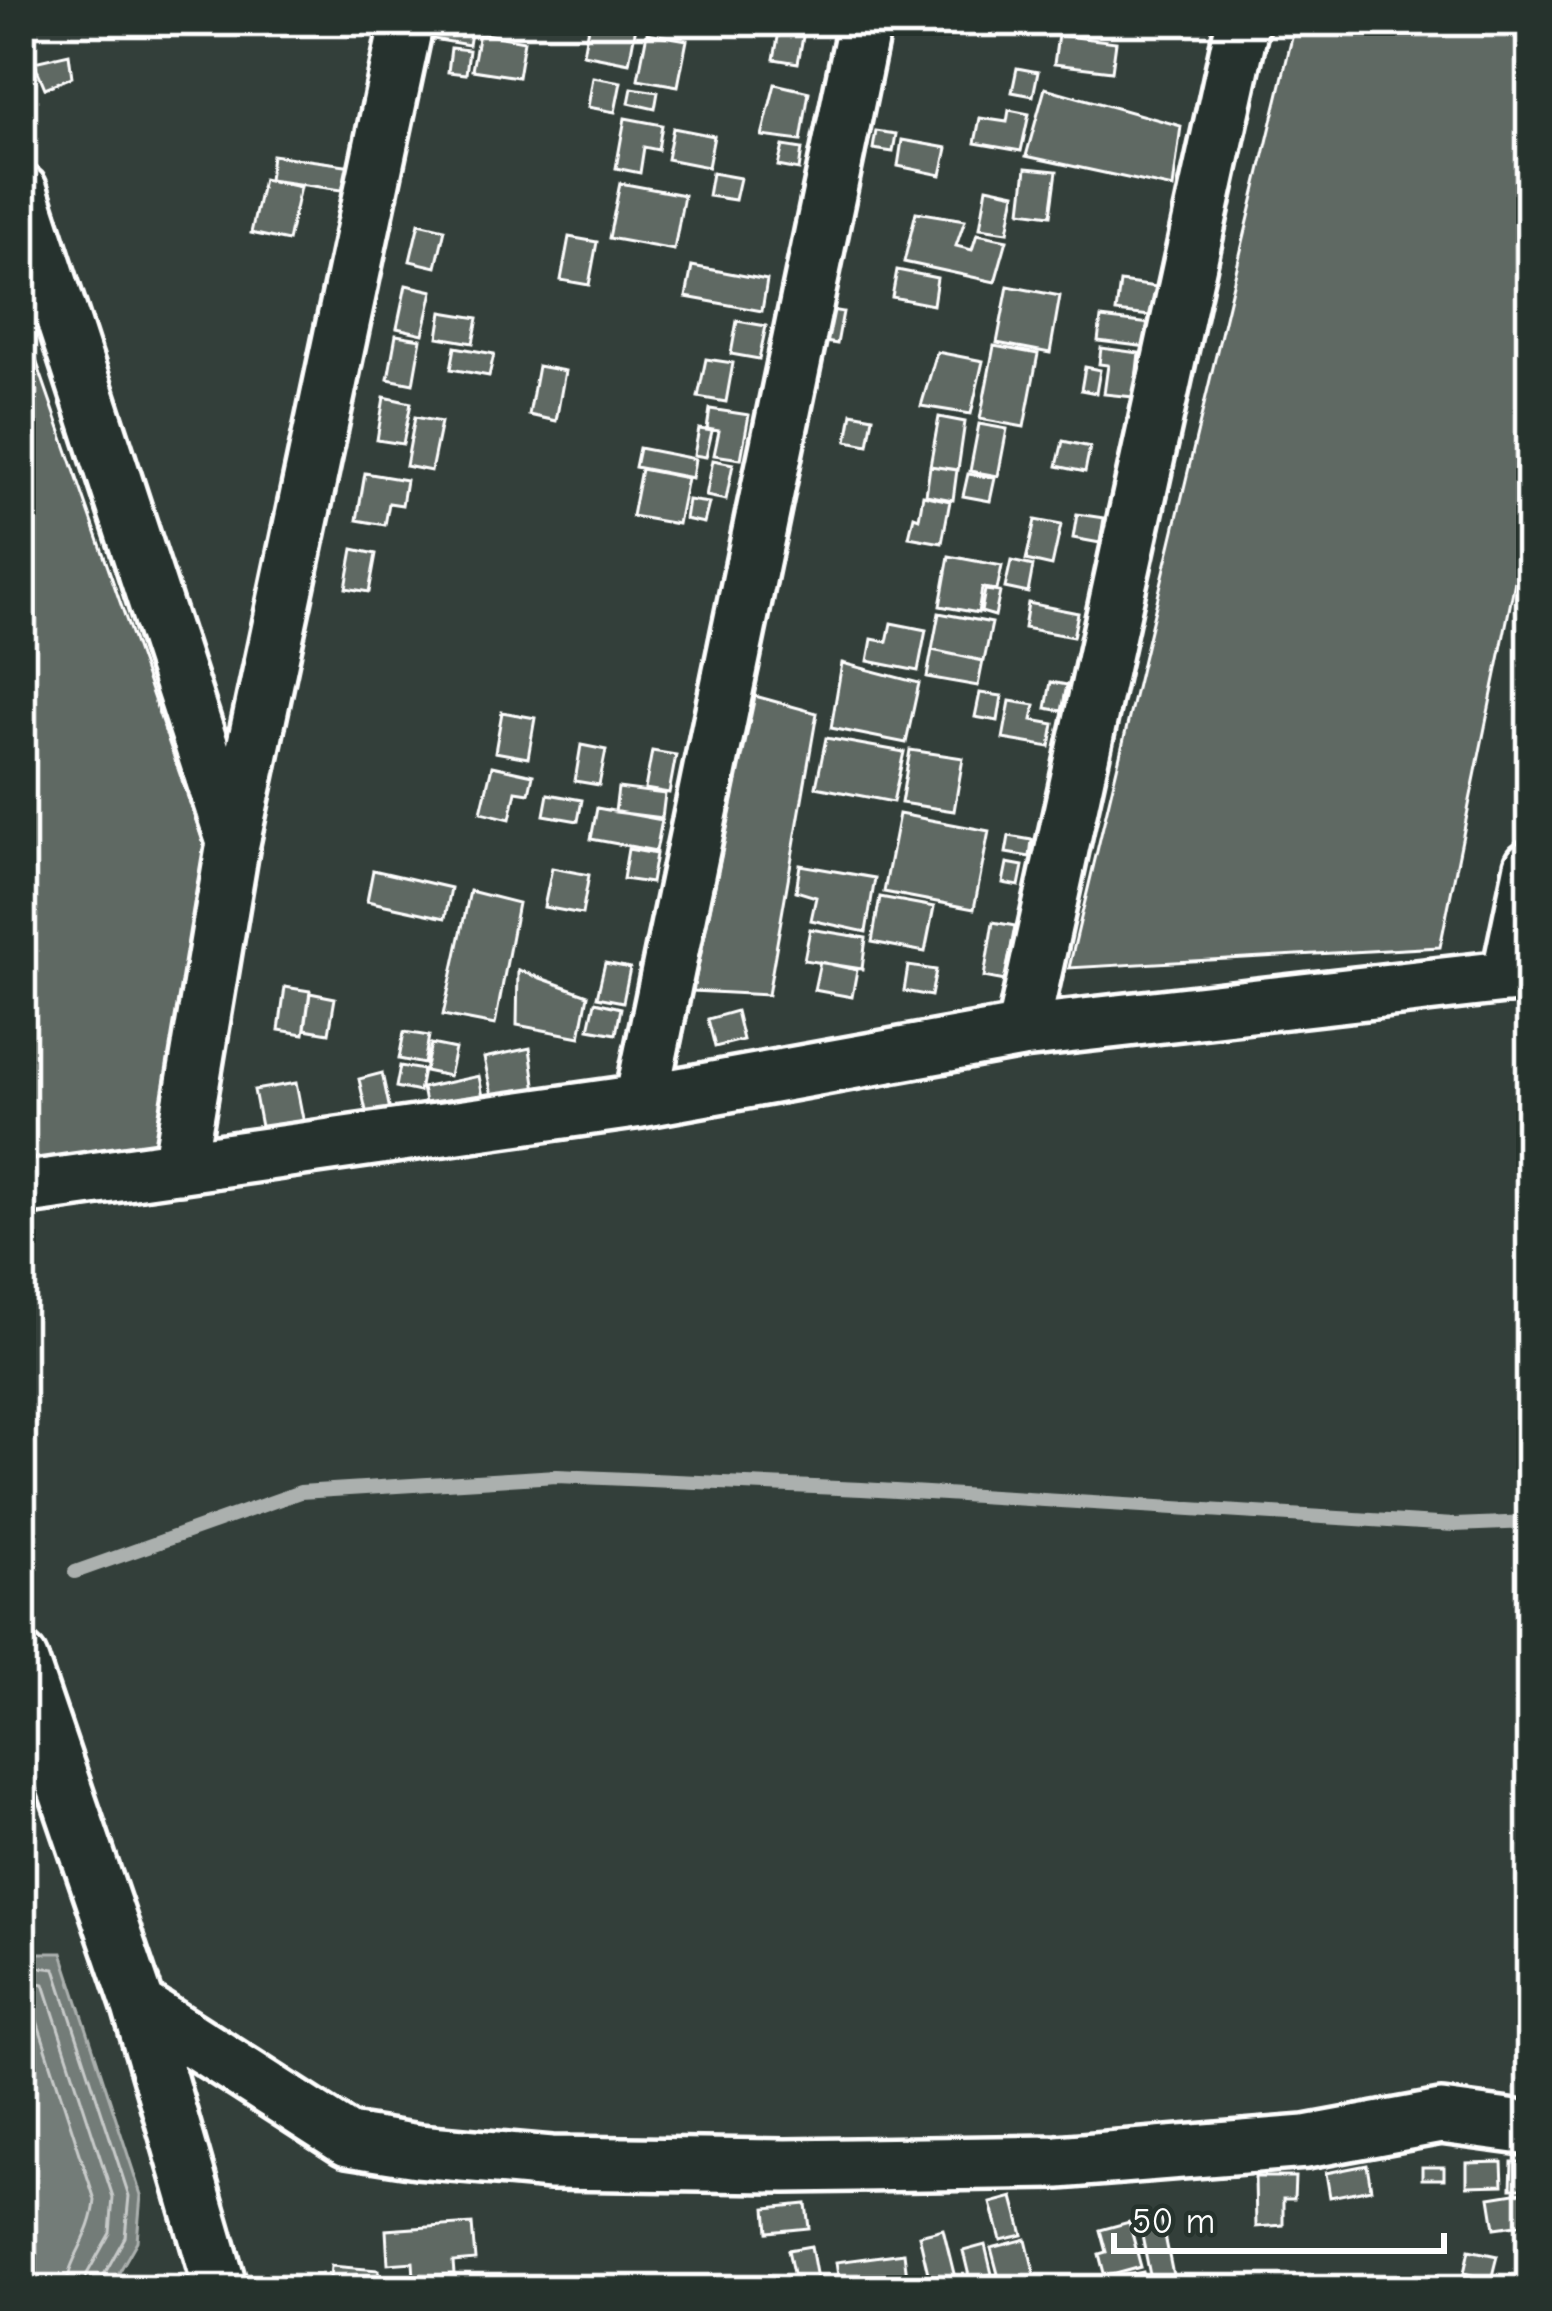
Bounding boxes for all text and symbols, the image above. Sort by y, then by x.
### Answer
scale bar [1114,2179,1444,2253]
text: 50 m [1132,2201,1215,2242]

